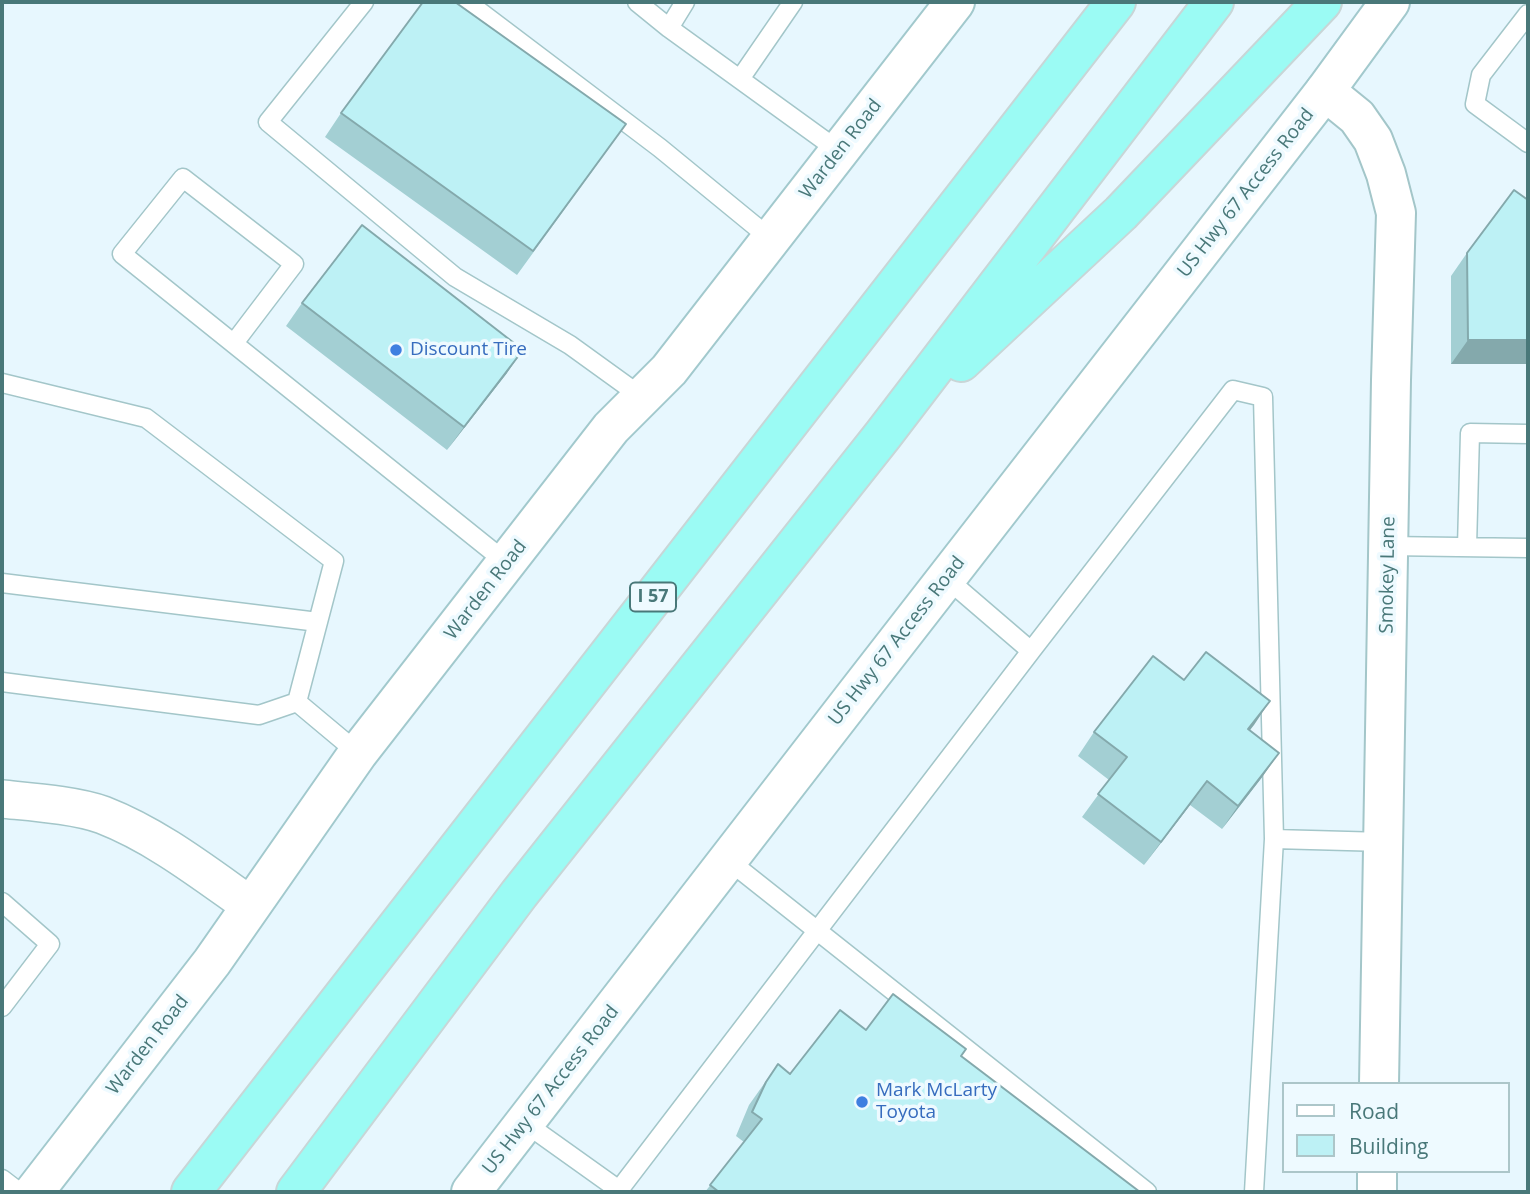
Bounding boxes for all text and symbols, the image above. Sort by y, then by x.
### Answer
street label: Warden Road [795,95,887,203]
street label: US Hwy 67 Access Road [1173,104,1319,282]
place label: Discount Tire [410,339,527,361]
marker: Discount Tire [388,342,404,358]
street label: Smokey Lane [1376,516,1400,634]
street label: Warden Road [440,536,532,644]
street label: US Hwy 67 Access Road [824,552,970,730]
road number: I 57 [630,582,676,612]
street label: Warden Road [102,991,194,1099]
street label: US Hwy 67 Access Road [478,1001,624,1179]
place label: Mark McLarty Toyota [876,1080,997,1124]
legend [1282,1082,1509,1173]
marker: Mark McLarty Toyota [854,1094,870,1110]
text: Road [1349,1097,1399,1125]
text: Building [1349,1132,1428,1160]

